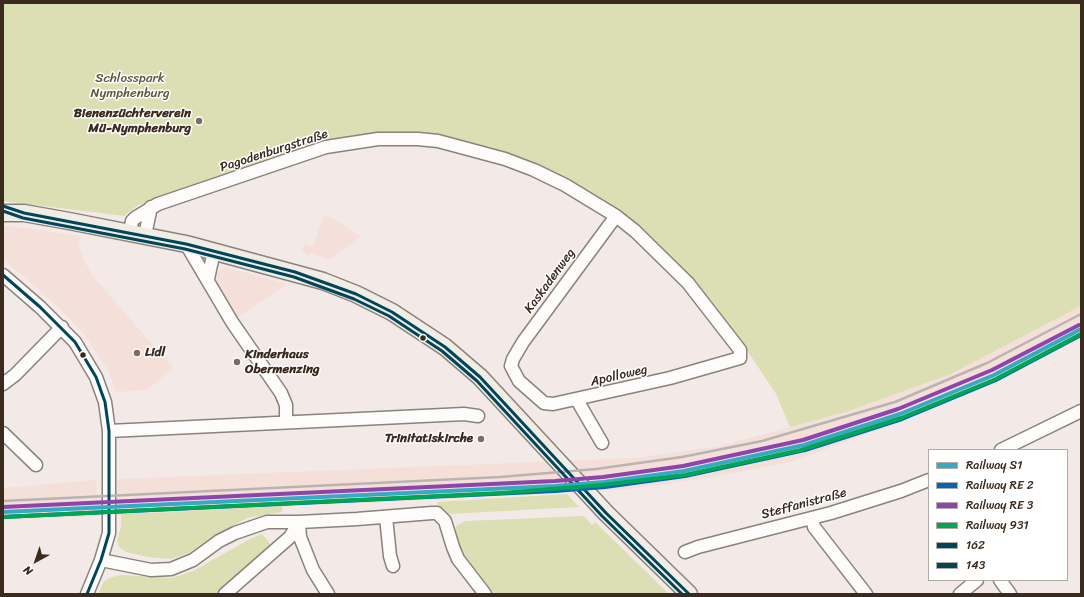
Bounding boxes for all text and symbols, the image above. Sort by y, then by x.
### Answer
park label: Schlosspark Nymphenburg [91,71,169,102]
place label: Bienenzüchterverein Mü-Nymphenburg [74,106,191,137]
marker: Bienenzüchterverein Mü-Nymphenburg [194,116,204,126]
street label: Pagodenburgstraße [218,126,330,176]
street label: Kaskadenweg [521,246,579,316]
unlabelled marker [418,333,428,343]
place label: Lidl [145,345,165,361]
place label: Kinderhaus Obermenzing [245,347,320,378]
marker: Lidl [132,348,142,358]
unlabelled marker [78,350,88,360]
marker: Kinderhaus Obermenzing [232,357,242,367]
street label: Apolloweg [589,362,649,390]
place label: Trinitatiskirche [385,431,473,447]
marker: Trinitatiskirche [476,434,486,444]
legend [928,449,1068,581]
text: Railway S1 [966,454,1022,476]
text: Railway RE 2 [966,474,1034,496]
street label: Steffanistraße [760,485,848,523]
text: Railway RE 3 [966,494,1033,516]
text: Railway 931 [966,514,1029,536]
text: 162 [966,534,985,556]
north arrow [16,541,56,581]
text: 143 [966,554,985,576]
text: N [19,561,37,580]

